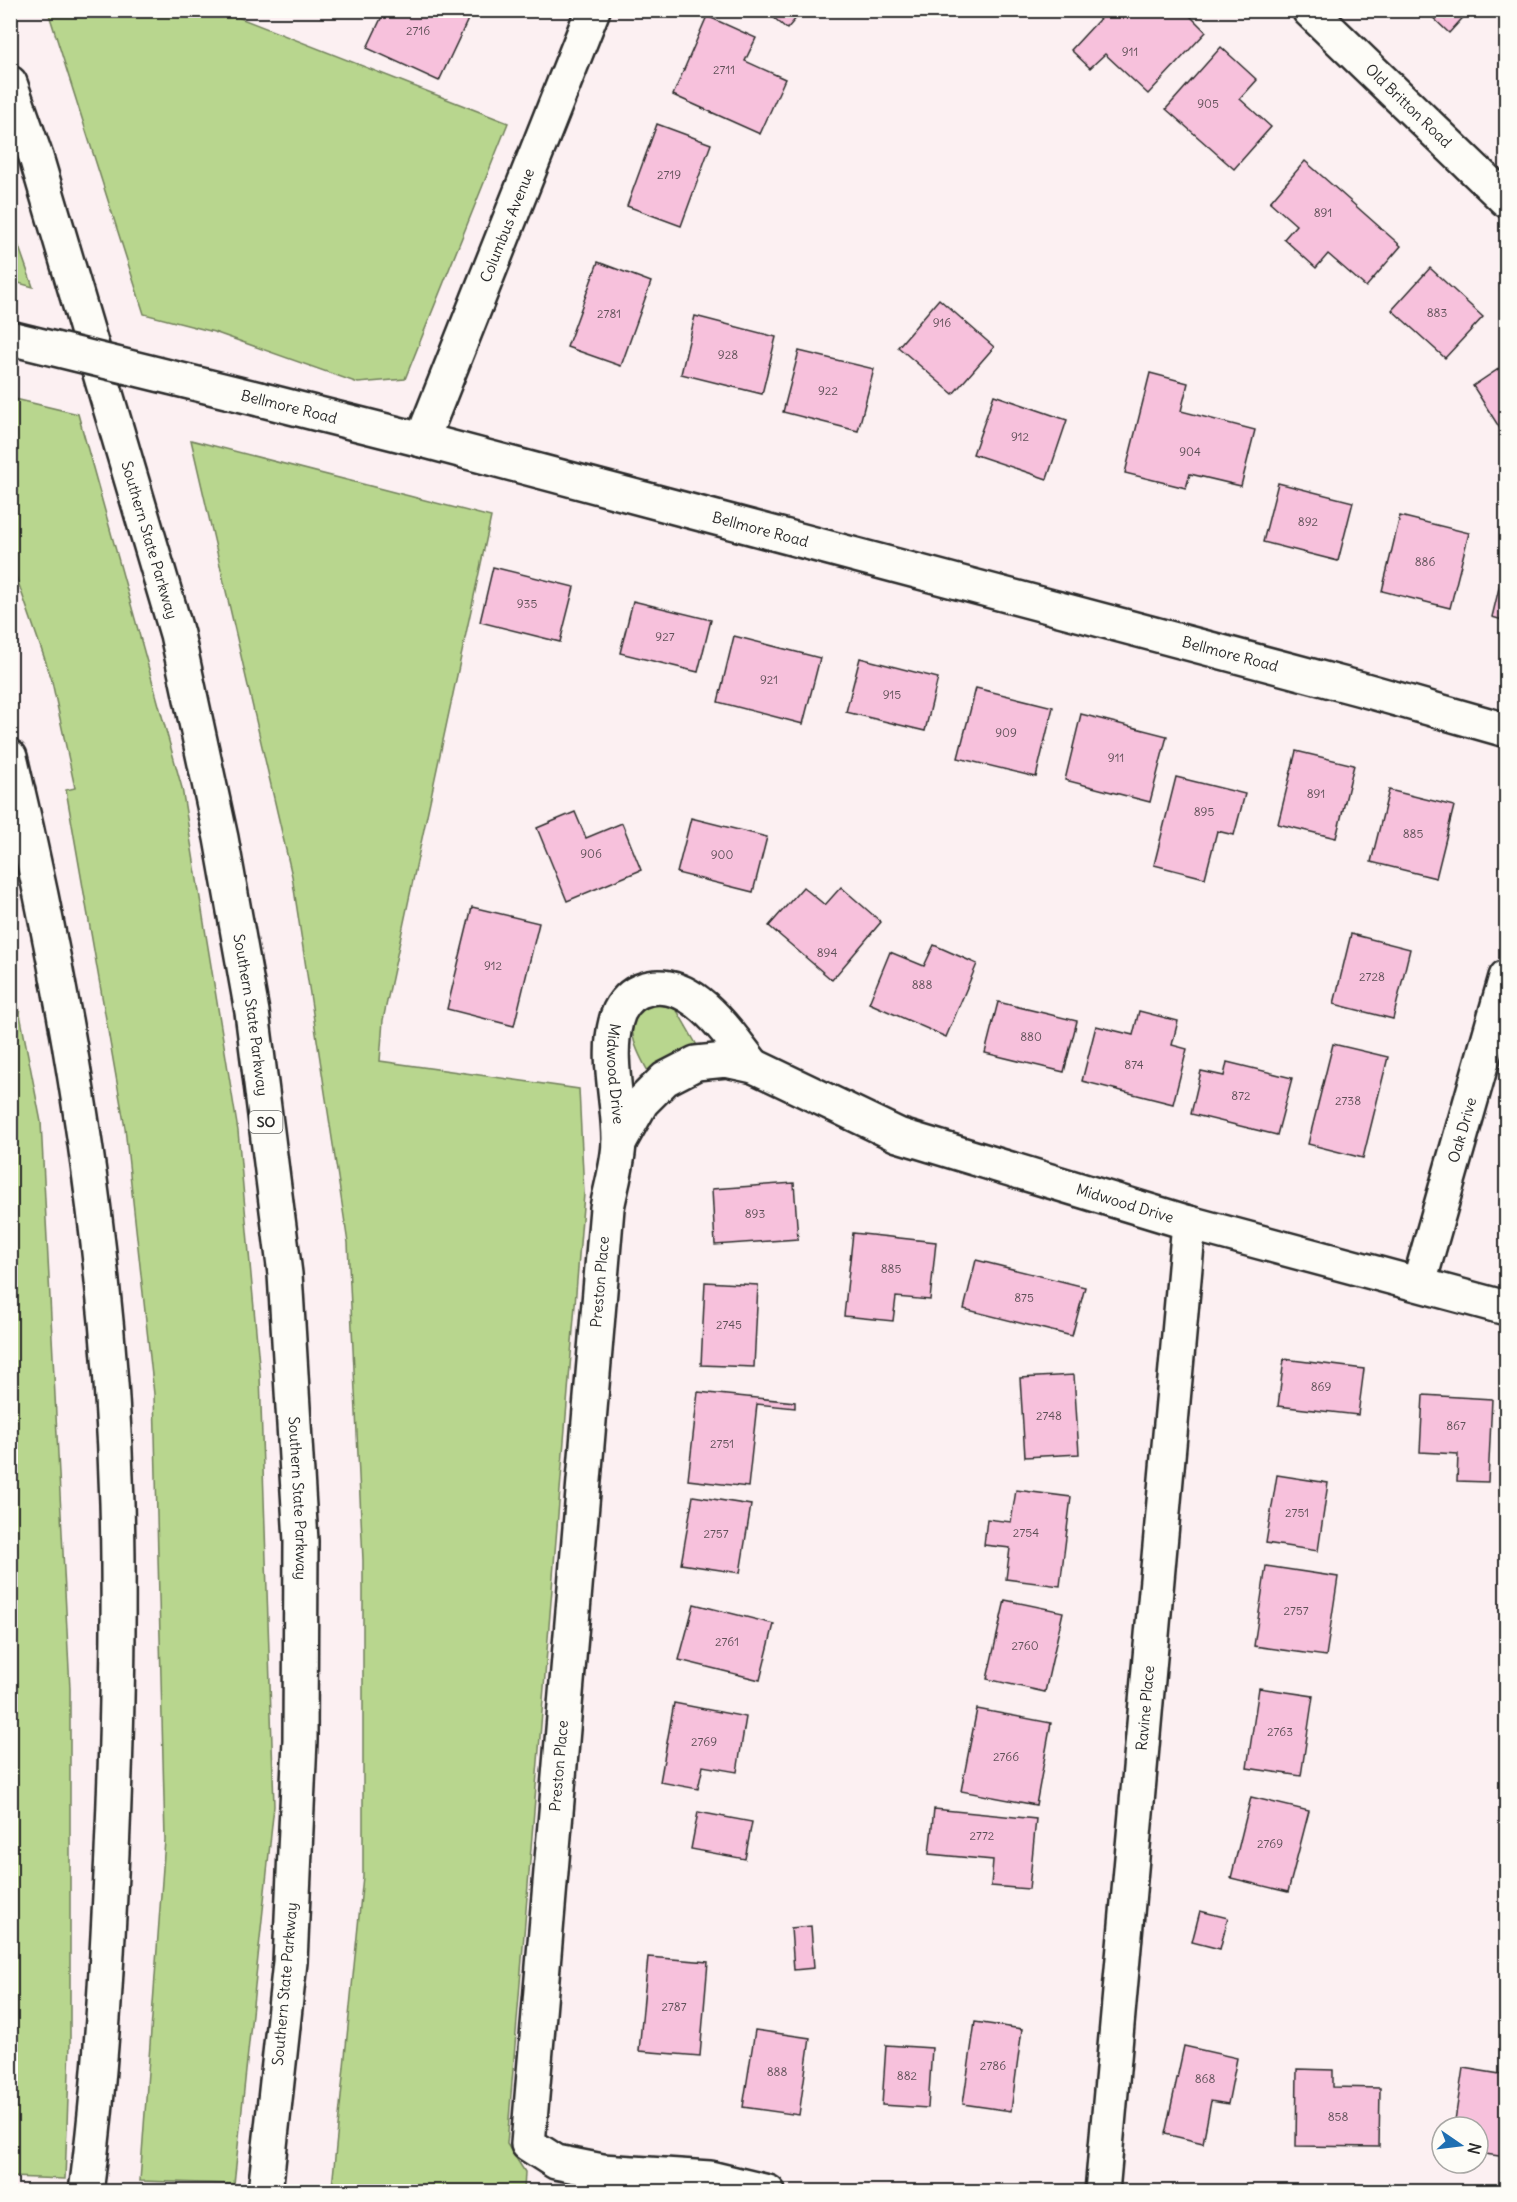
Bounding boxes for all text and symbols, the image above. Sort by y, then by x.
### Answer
house number: 2716 [406,23,430,38]
house number: 911 [1122,44,1138,59]
street label: Old Britton Road [1361,59,1456,152]
house number: 2711 [713,62,735,77]
house number: 905 [1197,96,1219,111]
street label: Columbus Avenue [476,165,538,285]
house number: 2719 [657,167,681,182]
house number: 891 [1314,205,1332,220]
house number: 883 [1427,305,1448,320]
house number: 2781 [597,306,621,321]
house number: 916 [933,315,951,330]
house number: 928 [718,347,738,362]
house number: 922 [818,383,838,398]
street label: Bellmore Road [239,385,339,428]
house number: 912 [1011,429,1030,444]
house number: 904 [1179,444,1201,459]
street label: Southern State Parkway [117,459,182,621]
street label: Bellmore Road [710,507,811,551]
house number: 892 [1298,514,1319,529]
house number: 886 [1415,554,1435,569]
house number: 935 [517,596,537,611]
house number: 927 [655,629,675,644]
street label: Bellmore Road [1180,632,1280,676]
house number: 921 [760,672,778,687]
house number: 915 [883,687,901,702]
house number: 909 [995,725,1017,740]
house number: 911 [1108,750,1124,765]
house number: 891 [1307,786,1325,801]
house number: 895 [1194,804,1214,819]
house number: 885 [1403,826,1423,841]
house number: 906 [580,846,602,861]
house number: 900 [711,847,733,862]
street label: Southern State Parkway [229,932,273,1097]
house number: 894 [817,945,837,960]
house number: 912 [484,958,503,973]
house number: 2728 [1359,969,1385,984]
house number: 888 [912,977,932,992]
street label: Midwood Drive [603,1022,628,1125]
house number: 880 [1020,1029,1042,1044]
house number: 874 [1124,1057,1144,1072]
house number: 872 [1231,1088,1251,1103]
house number: 2738 [1335,1093,1361,1108]
street label: Oak Drive [1444,1095,1480,1165]
road number: SO [250,1111,282,1133]
street label: Midwood Drive [1074,1179,1176,1227]
house number: 893 [745,1206,765,1221]
street label: Preston Place [586,1235,613,1328]
house number: 885 [881,1261,901,1276]
house number: 875 [1014,1290,1034,1305]
house number: 2745 [716,1317,742,1332]
house number: 869 [1311,1379,1331,1394]
house number: 2748 [1036,1408,1062,1423]
street label: Southern State Parkway [285,1416,311,1580]
house number: 867 [1446,1418,1466,1433]
house number: 2751 [710,1436,734,1451]
house number: 2751 [1285,1505,1309,1520]
house number: 2754 [1013,1525,1039,1540]
house number: 2757 [703,1526,729,1541]
house number: 2757 [1283,1603,1309,1618]
house number: 2761 [715,1634,739,1649]
house number: 2760 [1011,1638,1039,1653]
street label: Ravine Place [1132,1665,1158,1751]
street label: Preston Place [545,1719,572,1812]
house number: 2763 [1267,1724,1293,1739]
house number: 2769 [691,1734,717,1749]
house number: 2766 [993,1749,1019,1764]
house number: 2772 [970,1828,995,1843]
house number: 2769 [1257,1836,1283,1851]
street label: Southern State Parkway [268,1902,301,2066]
house number: 2787 [661,1999,687,2014]
house number: 2786 [980,2058,1006,2073]
house number: 888 [767,2064,787,2079]
house number: 882 [897,2068,918,2083]
house number: 868 [1195,2071,1215,2086]
house number: 858 [1328,2109,1348,2124]
north arrow [1430,2115,1490,2175]
text: N [1464,2141,1486,2156]

